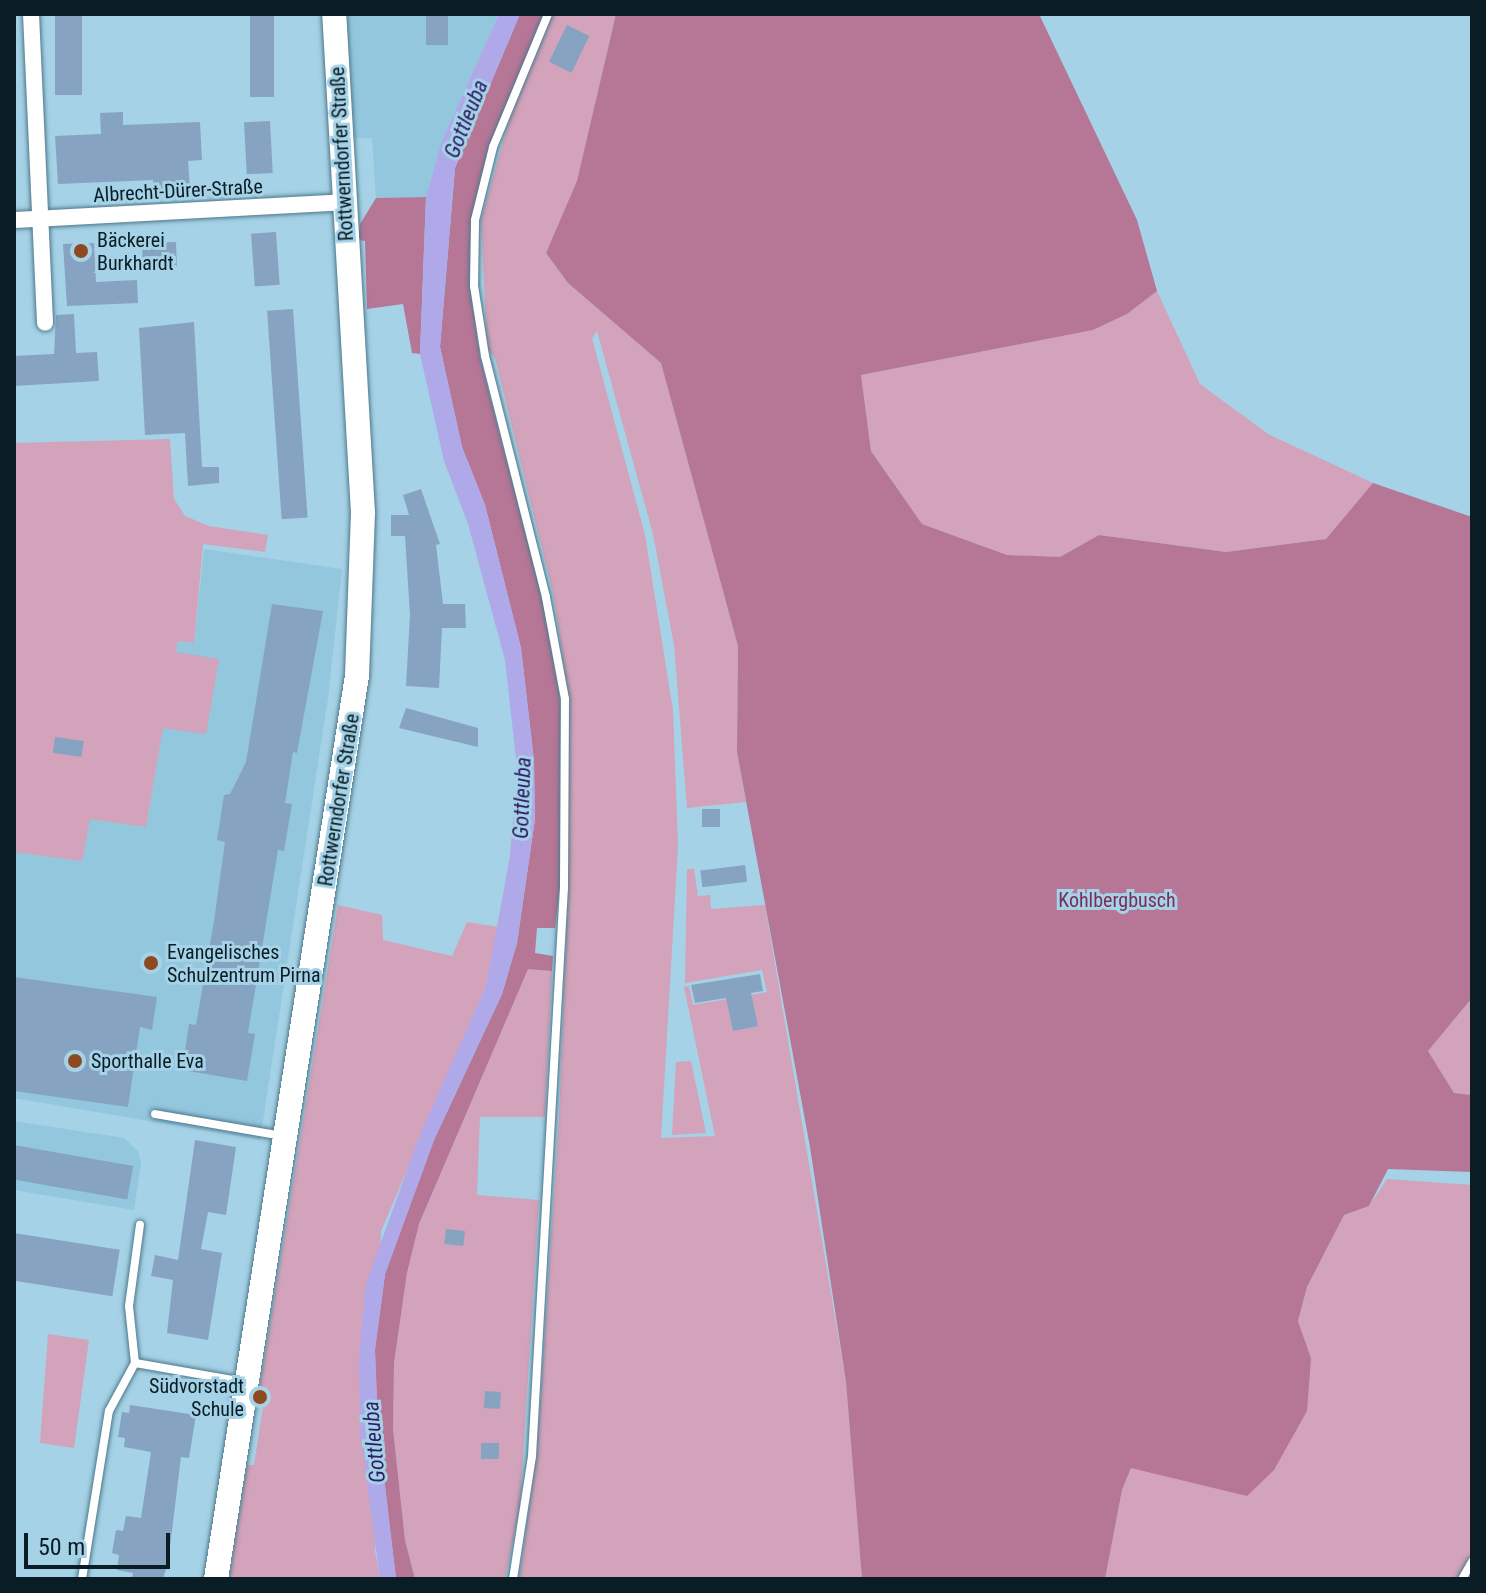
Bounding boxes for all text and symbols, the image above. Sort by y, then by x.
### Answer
street label: Rottwerndorfer Straße [325,66,359,242]
water label: Gottleuba [438,76,494,162]
street label: Albrecht-Dürer-Straße [93,175,263,207]
place label: Bäckerei Burkhardt [97,228,174,275]
marker: Bäckerei Burkhardt [72,242,90,260]
street label: Rottwerndorfer Straße [314,712,364,888]
water label: Gottleuba [507,757,537,839]
park label: Kohlbergbusch [1058,888,1176,912]
place label: Evangelisches Schulzentrum Pirna [167,940,321,987]
marker: Evangelisches Schulzentrum Pirna [142,954,160,972]
place label: Sporthalle Eva [91,1049,204,1073]
marker: Sporthalle Eva [66,1052,84,1070]
place label: Südvorstadt Schule [149,1374,244,1421]
marker: Südvorstadt Schule [251,1388,269,1406]
water label: Gottleuba [357,1400,391,1484]
scale bar [28,1517,174,1567]
text: 50 m [38,1533,85,1561]

